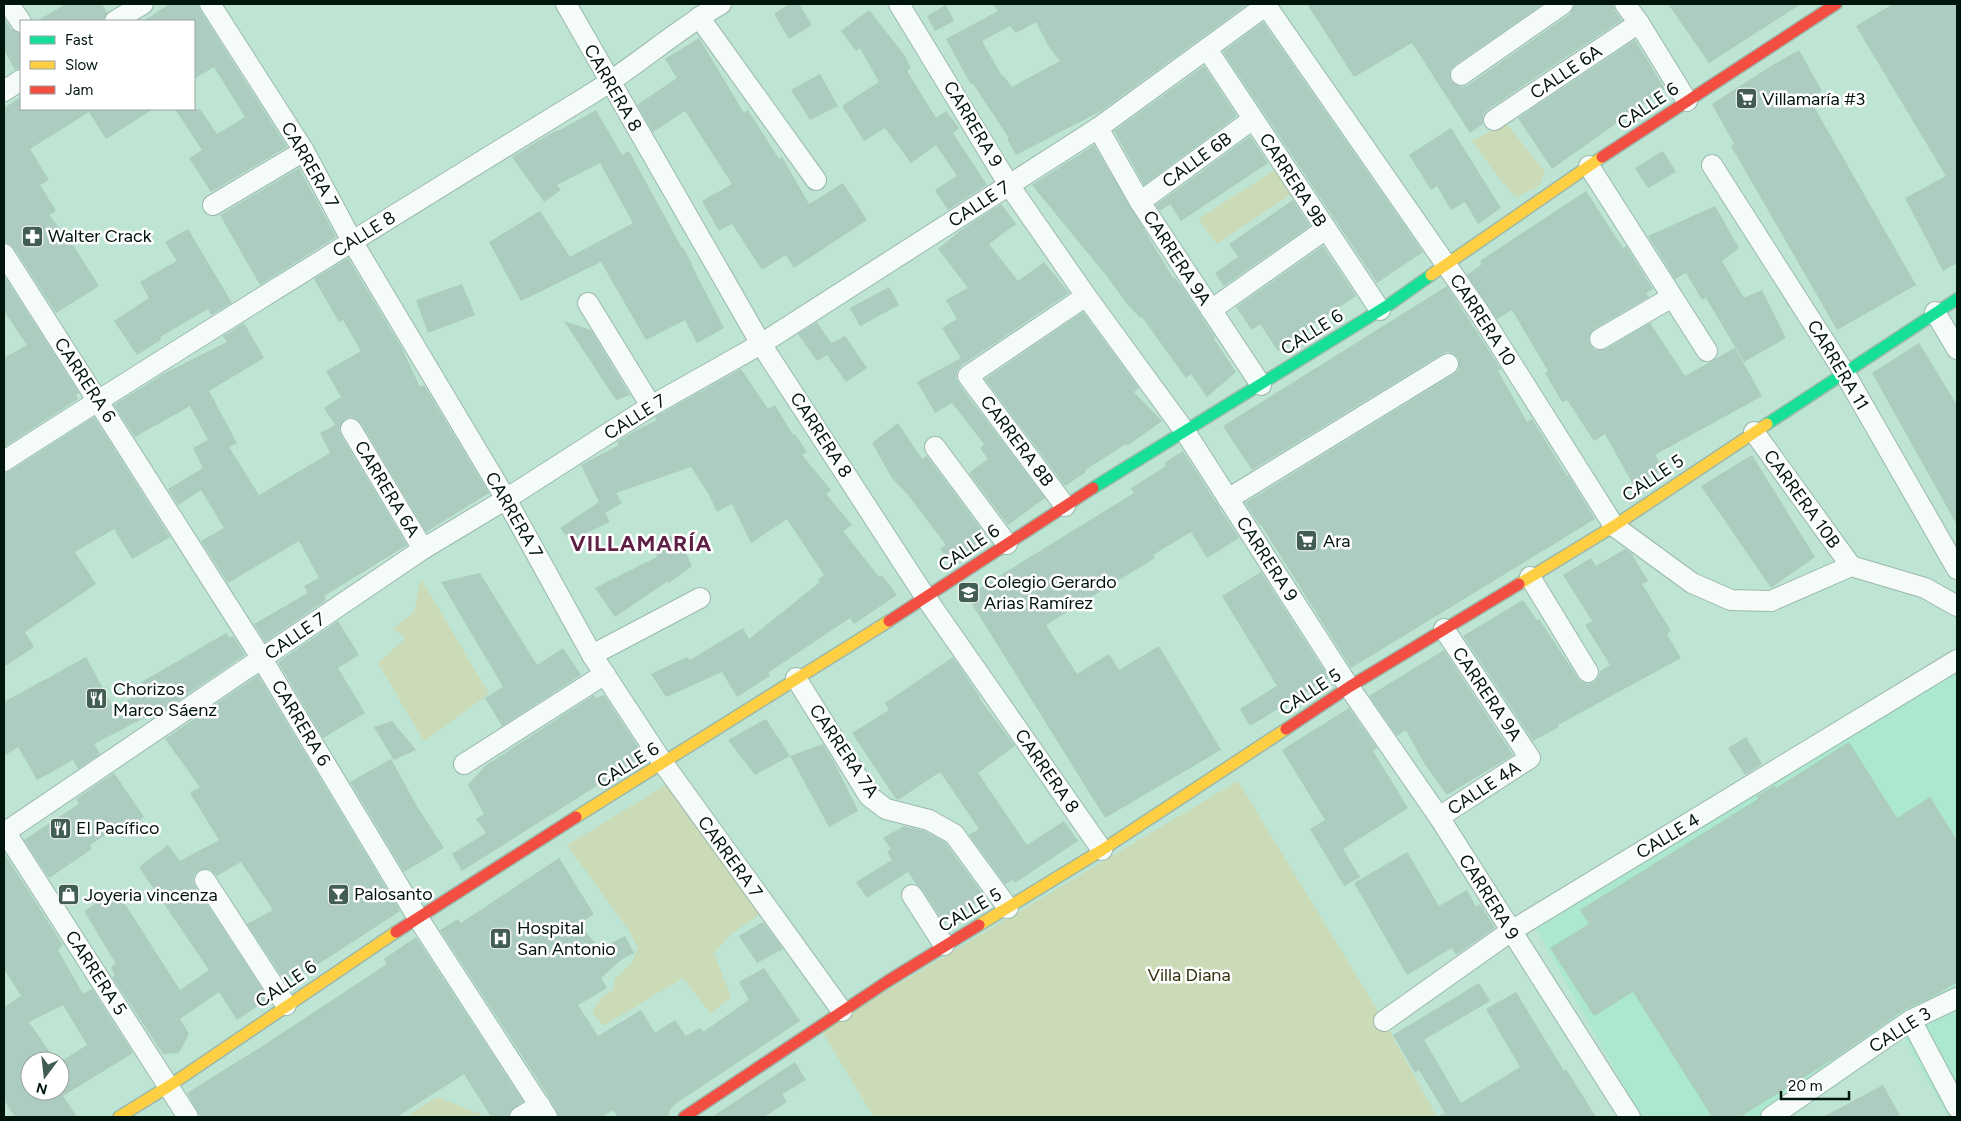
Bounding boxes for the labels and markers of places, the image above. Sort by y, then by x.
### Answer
supermarket icon: Villamaría #3 [1734,87,1758,111]
place label: Villamaría #3 [1762,88,1865,110]
pharmacy icon: Walter Crack [20,224,44,248]
place label: Walter Crack [48,225,152,247]
supermarket icon: Ara [1295,529,1319,553]
place label: Ara [1323,530,1350,552]
place label: Colegio Gerardo Arias Ramírez [984,571,1117,614]
school or university icon: Colegio Gerardo Arias Ramírez [956,580,980,604]
place label: Chorizos Marco Sáenz [113,678,217,721]
restaurant icon: Chorizos Marco Sáenz [85,687,109,711]
restaurant icon: El Pacífico [48,816,72,840]
place label: El Pacífico [76,817,159,839]
bar icon: Palosanto [326,882,350,906]
shop icon: Joyeria vincenza [56,883,80,907]
place label: Palosanto [354,883,433,905]
place label: Joyeria vincenza [84,884,218,906]
place label: Hospital San Antonio [517,917,616,960]
hospital icon: Hospital San Antonio [489,926,513,950]

